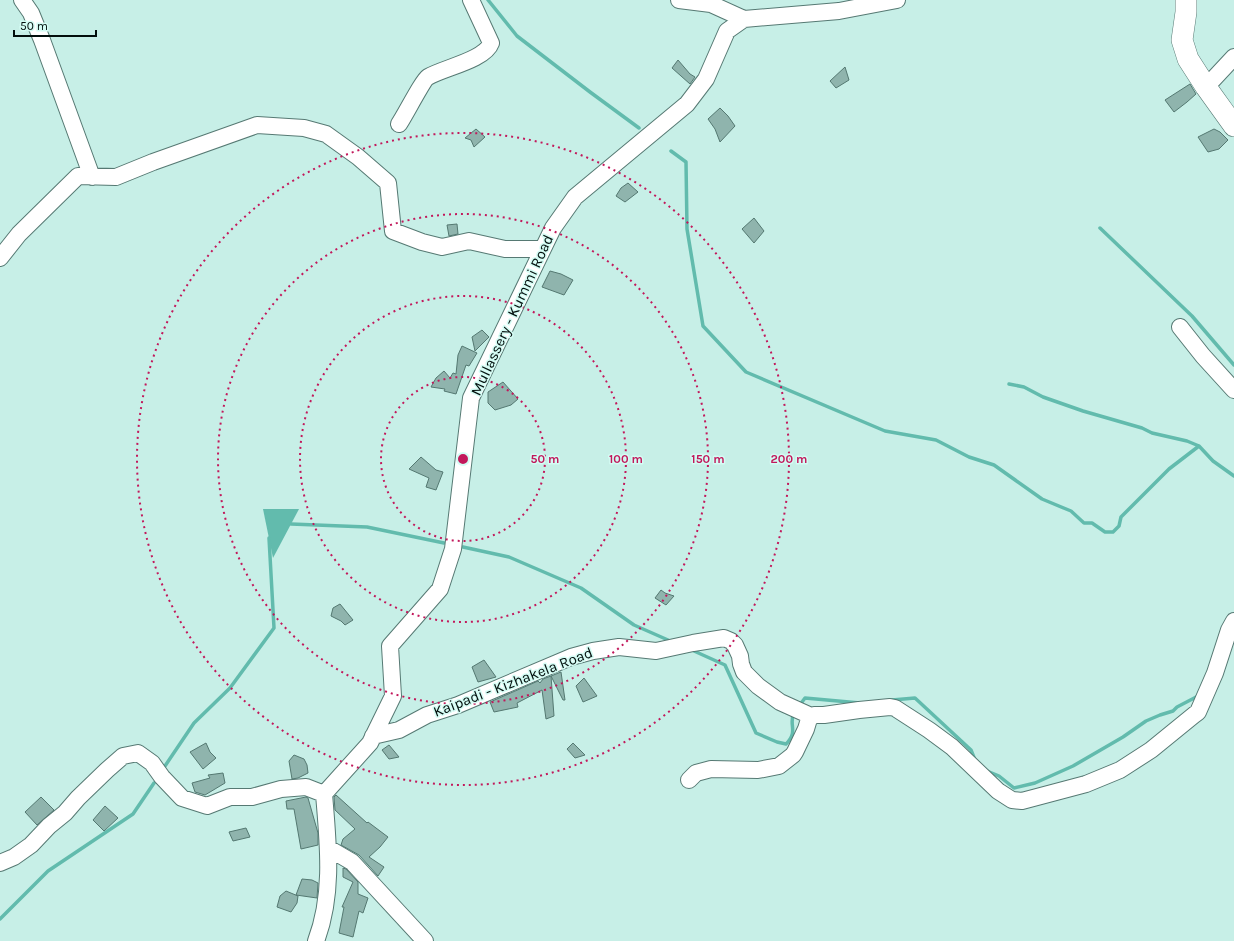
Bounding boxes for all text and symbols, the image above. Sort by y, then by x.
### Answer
scale bar [14,12,96,38]
text: 50 m [20,19,48,33]
street label: Mullassery - Kummi Road [467,232,557,398]
centre of rings [456,452,470,466]
text: 50 m [531,452,560,466]
text: 100 m [609,452,643,466]
text: 150 m [691,452,725,466]
text: 200 m [771,452,807,466]
street label: Kaipadi - Kizhakela Road [431,643,595,721]

